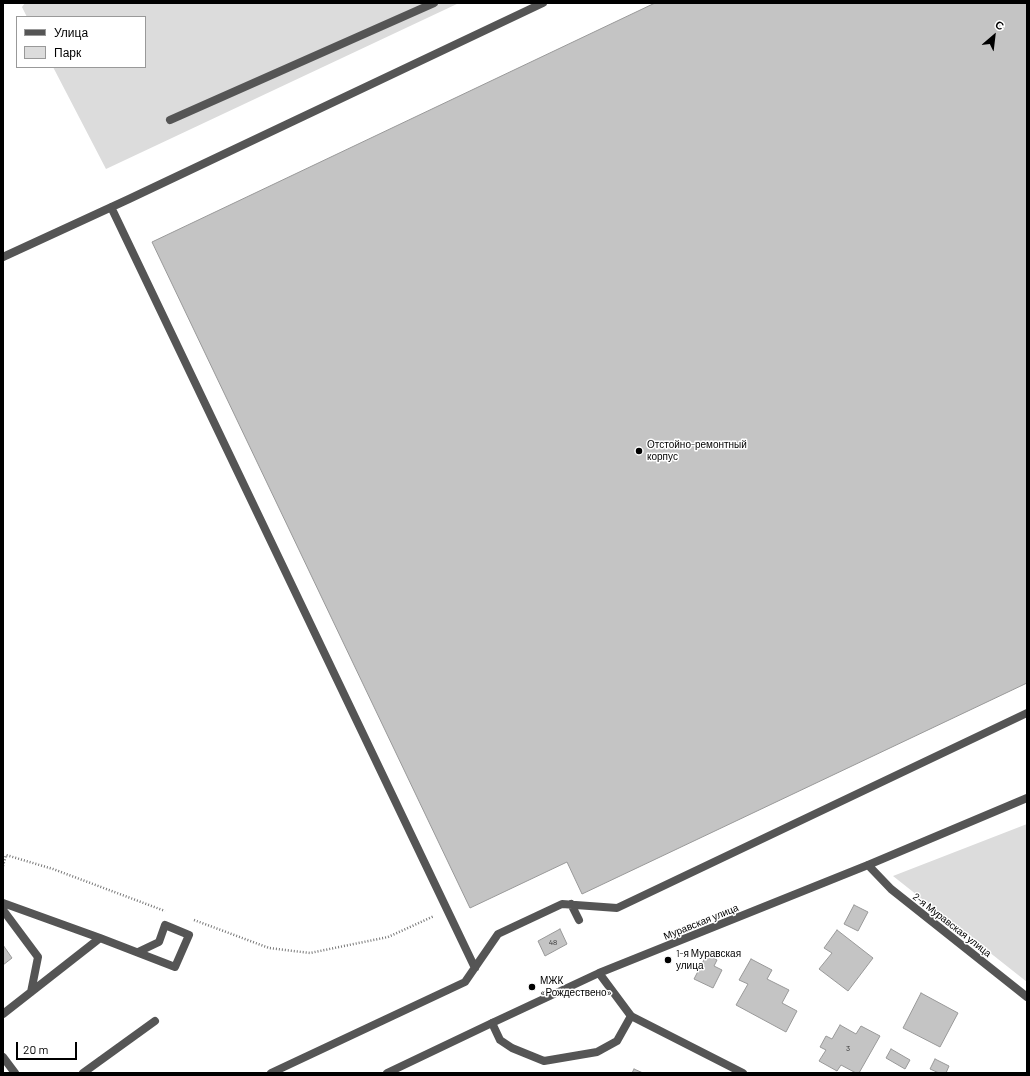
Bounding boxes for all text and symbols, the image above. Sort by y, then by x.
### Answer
legend [16,16,146,68]
north arrow [974,16,1014,56]
text: С [993,17,1006,33]
text: Улица [54,25,88,39]
text: Парк [54,45,81,59]
place label: Отстойно-ремонтный корпус [647,439,747,462]
marker: Отстойно-ремонтный корпус [634,446,644,456]
street label: 2-я Муравская улица [910,891,994,959]
street label: Муравская улица [662,902,740,942]
house number: 48 [549,937,557,947]
place label: 1-я Муравская улица [676,948,741,972]
marker: 1-я Муравская улица [663,955,673,965]
place label: МЖК «Рождествено» [540,975,612,998]
marker: МЖК «Рождествено» [527,982,537,992]
scale bar [18,1034,79,1060]
text: 20 m [23,1042,49,1056]
house number: 3 [846,1043,850,1053]

